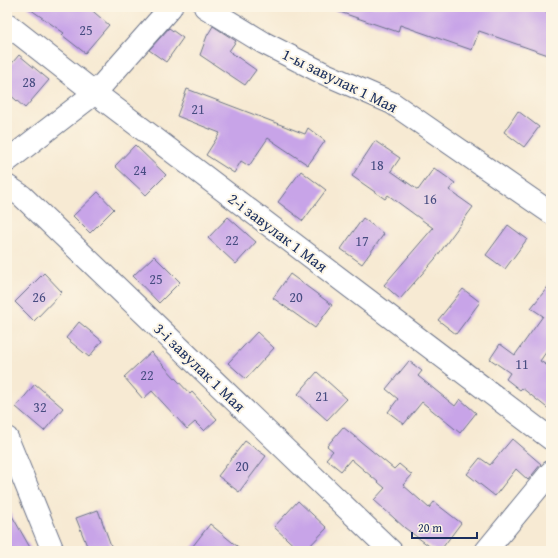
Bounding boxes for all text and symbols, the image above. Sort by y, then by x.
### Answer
house number: 25 [79,20,93,40]
street label: 1-ы завулак 1 Мая [278,42,402,118]
house number: 28 [22,72,36,92]
house number: 21 [191,99,205,119]
house number: 18 [370,155,384,175]
house number: 24 [133,160,147,180]
street label: 2-і завулак 1 Мая [223,186,333,278]
house number: 16 [423,189,437,209]
house number: 22 [225,230,239,250]
house number: 17 [355,231,369,251]
house number: 25 [149,269,163,289]
house number: 26 [32,287,46,307]
house number: 20 [289,287,303,307]
street label: 3-і завулак 1 Мая [149,317,251,417]
house number: 11 [515,354,529,374]
house number: 22 [140,365,154,385]
house number: 21 [315,386,329,406]
house number: 32 [33,397,47,417]
house number: 20 [235,456,249,476]
scale bar [412,514,477,540]
text: 20 m [418,519,442,536]

